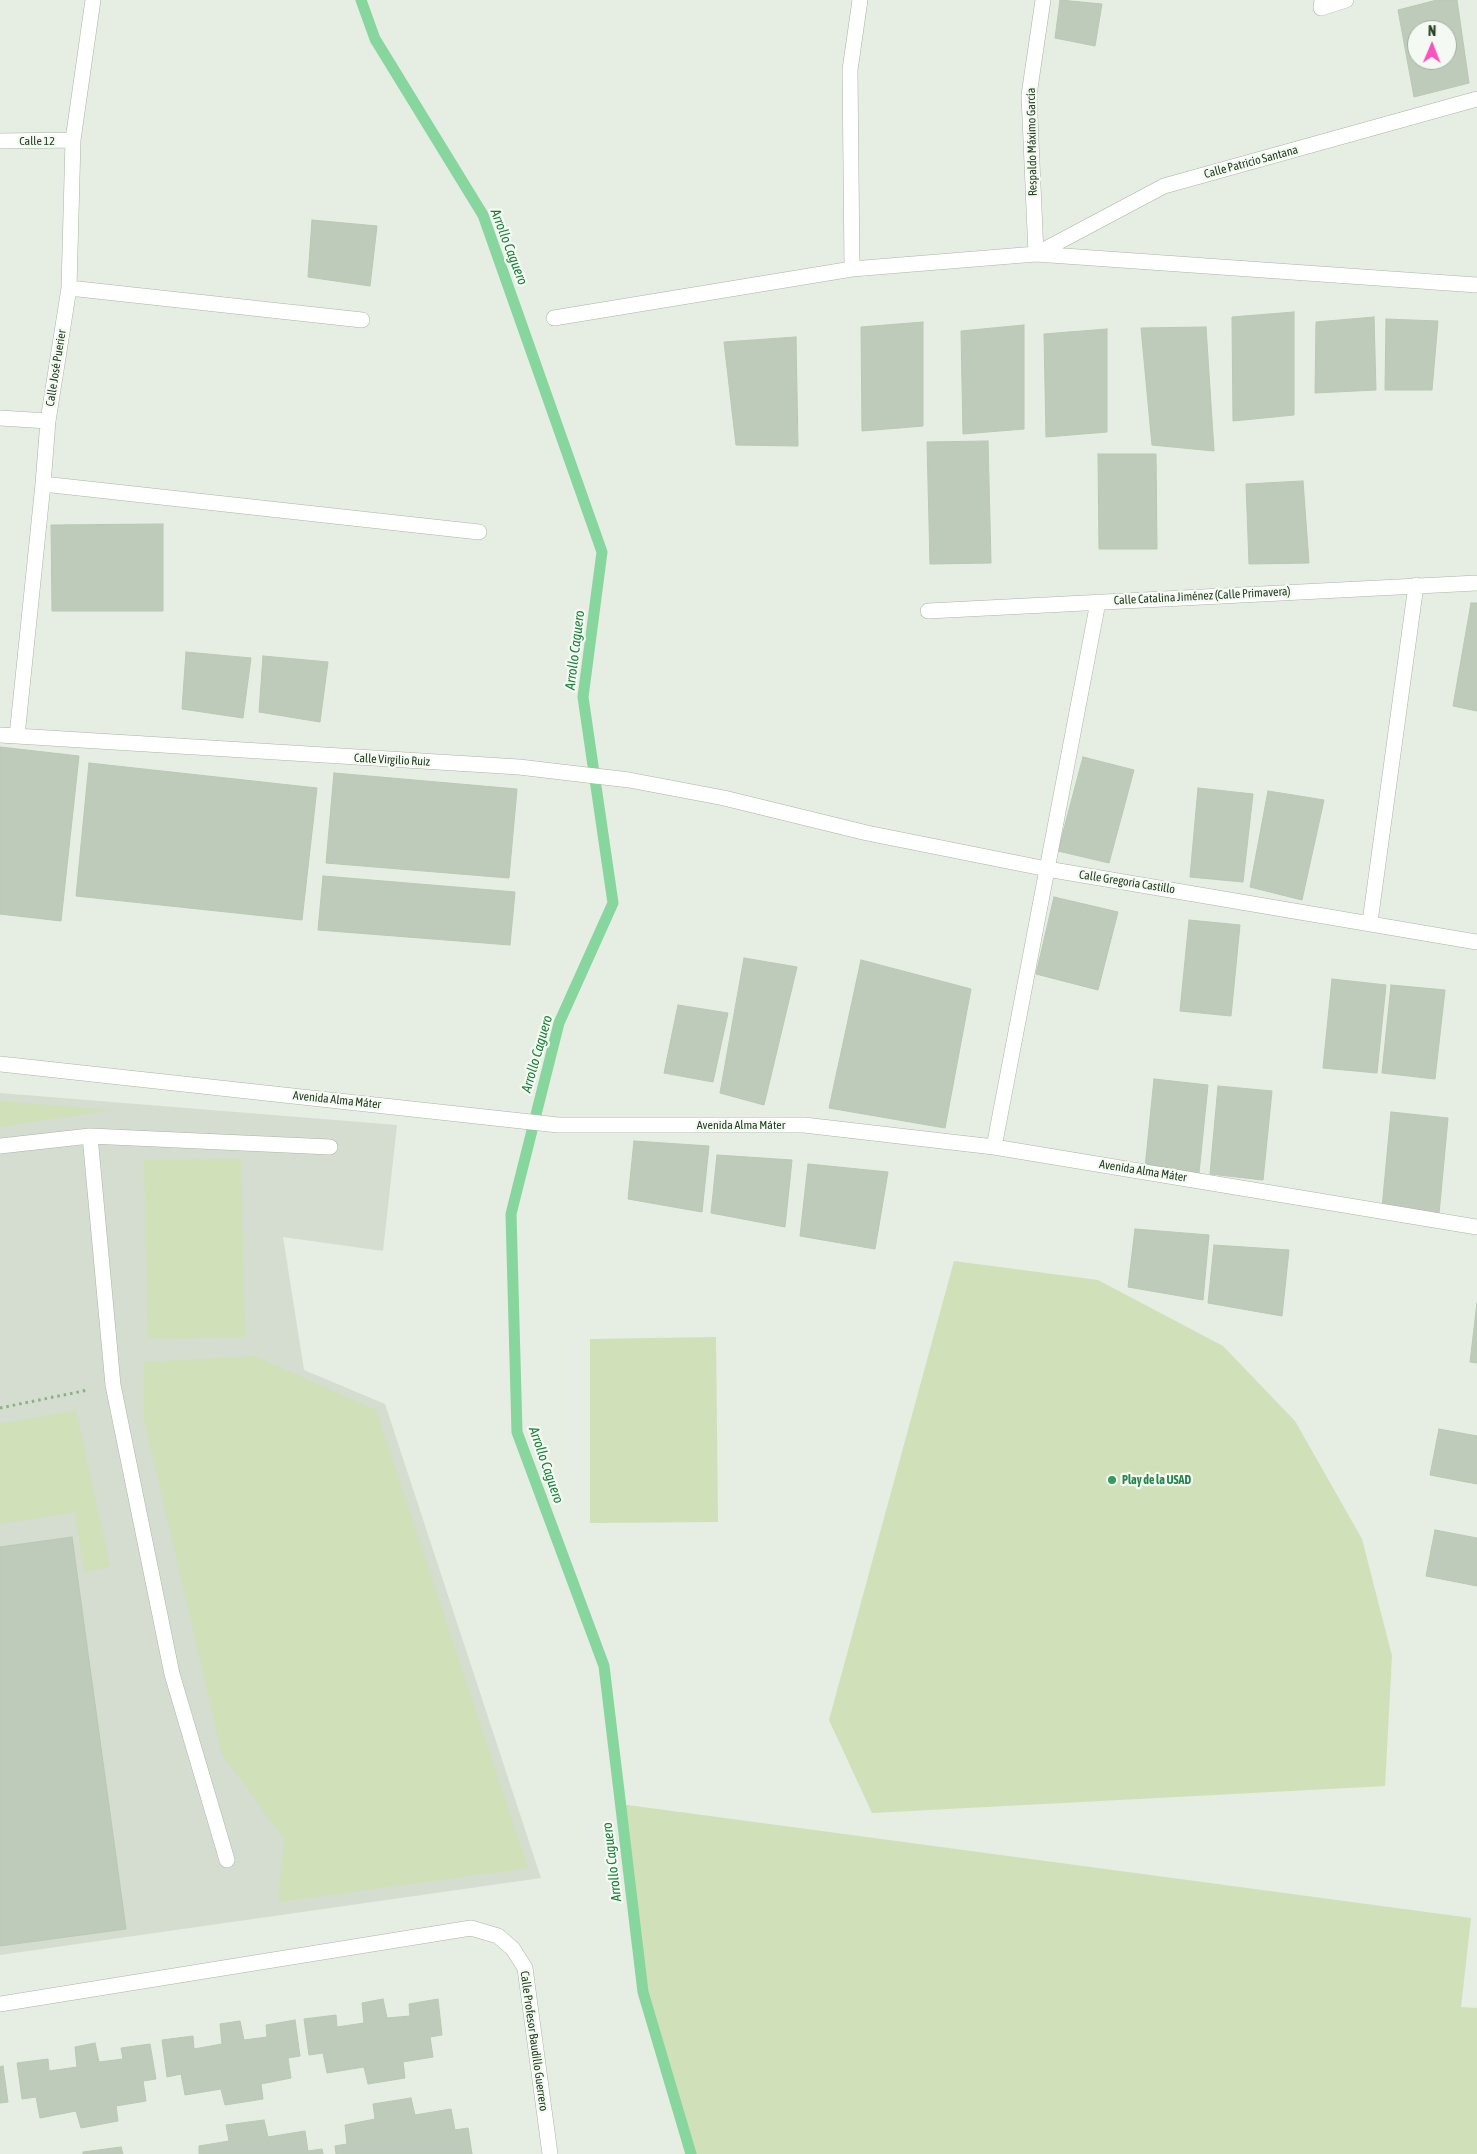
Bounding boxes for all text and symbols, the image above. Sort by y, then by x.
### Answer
north arrow [1407,20,1457,70]
text: N [1428,23,1437,39]
street label: Respaldo Máximo García [1024,88,1040,196]
street label: Calle 12 [19,134,55,148]
street label: Calle Patricio Santana [1202,143,1300,181]
water label: Arrollo Caguero [487,207,531,287]
street label: Calle José Puerier [43,329,69,407]
street label: Calle Catalina Jiménez (Calle Primavera) [1113,584,1291,608]
water label: Arrollo Caguero [562,609,588,691]
street label: Calle Virgilio Ruiz [354,751,430,769]
street label: Calle Gregoria Castillo [1078,867,1176,897]
water label: Arrollo Caguero [518,1013,556,1095]
street label: Avenida Alma Máter [292,1088,382,1112]
street label: Avenida Alma Máter [697,1118,785,1132]
street label: Avenida Alma Máter [1098,1157,1188,1185]
water label: Arrollo Caguero [525,1425,567,1505]
place label: Play de la USAD [1122,1473,1191,1487]
marker: Play de la USAD [1106,1474,1118,1486]
water label: Arrollo Caguero [599,1821,625,1903]
street label: Calle Profesor Baudillo Guerrero [517,1970,551,2112]

